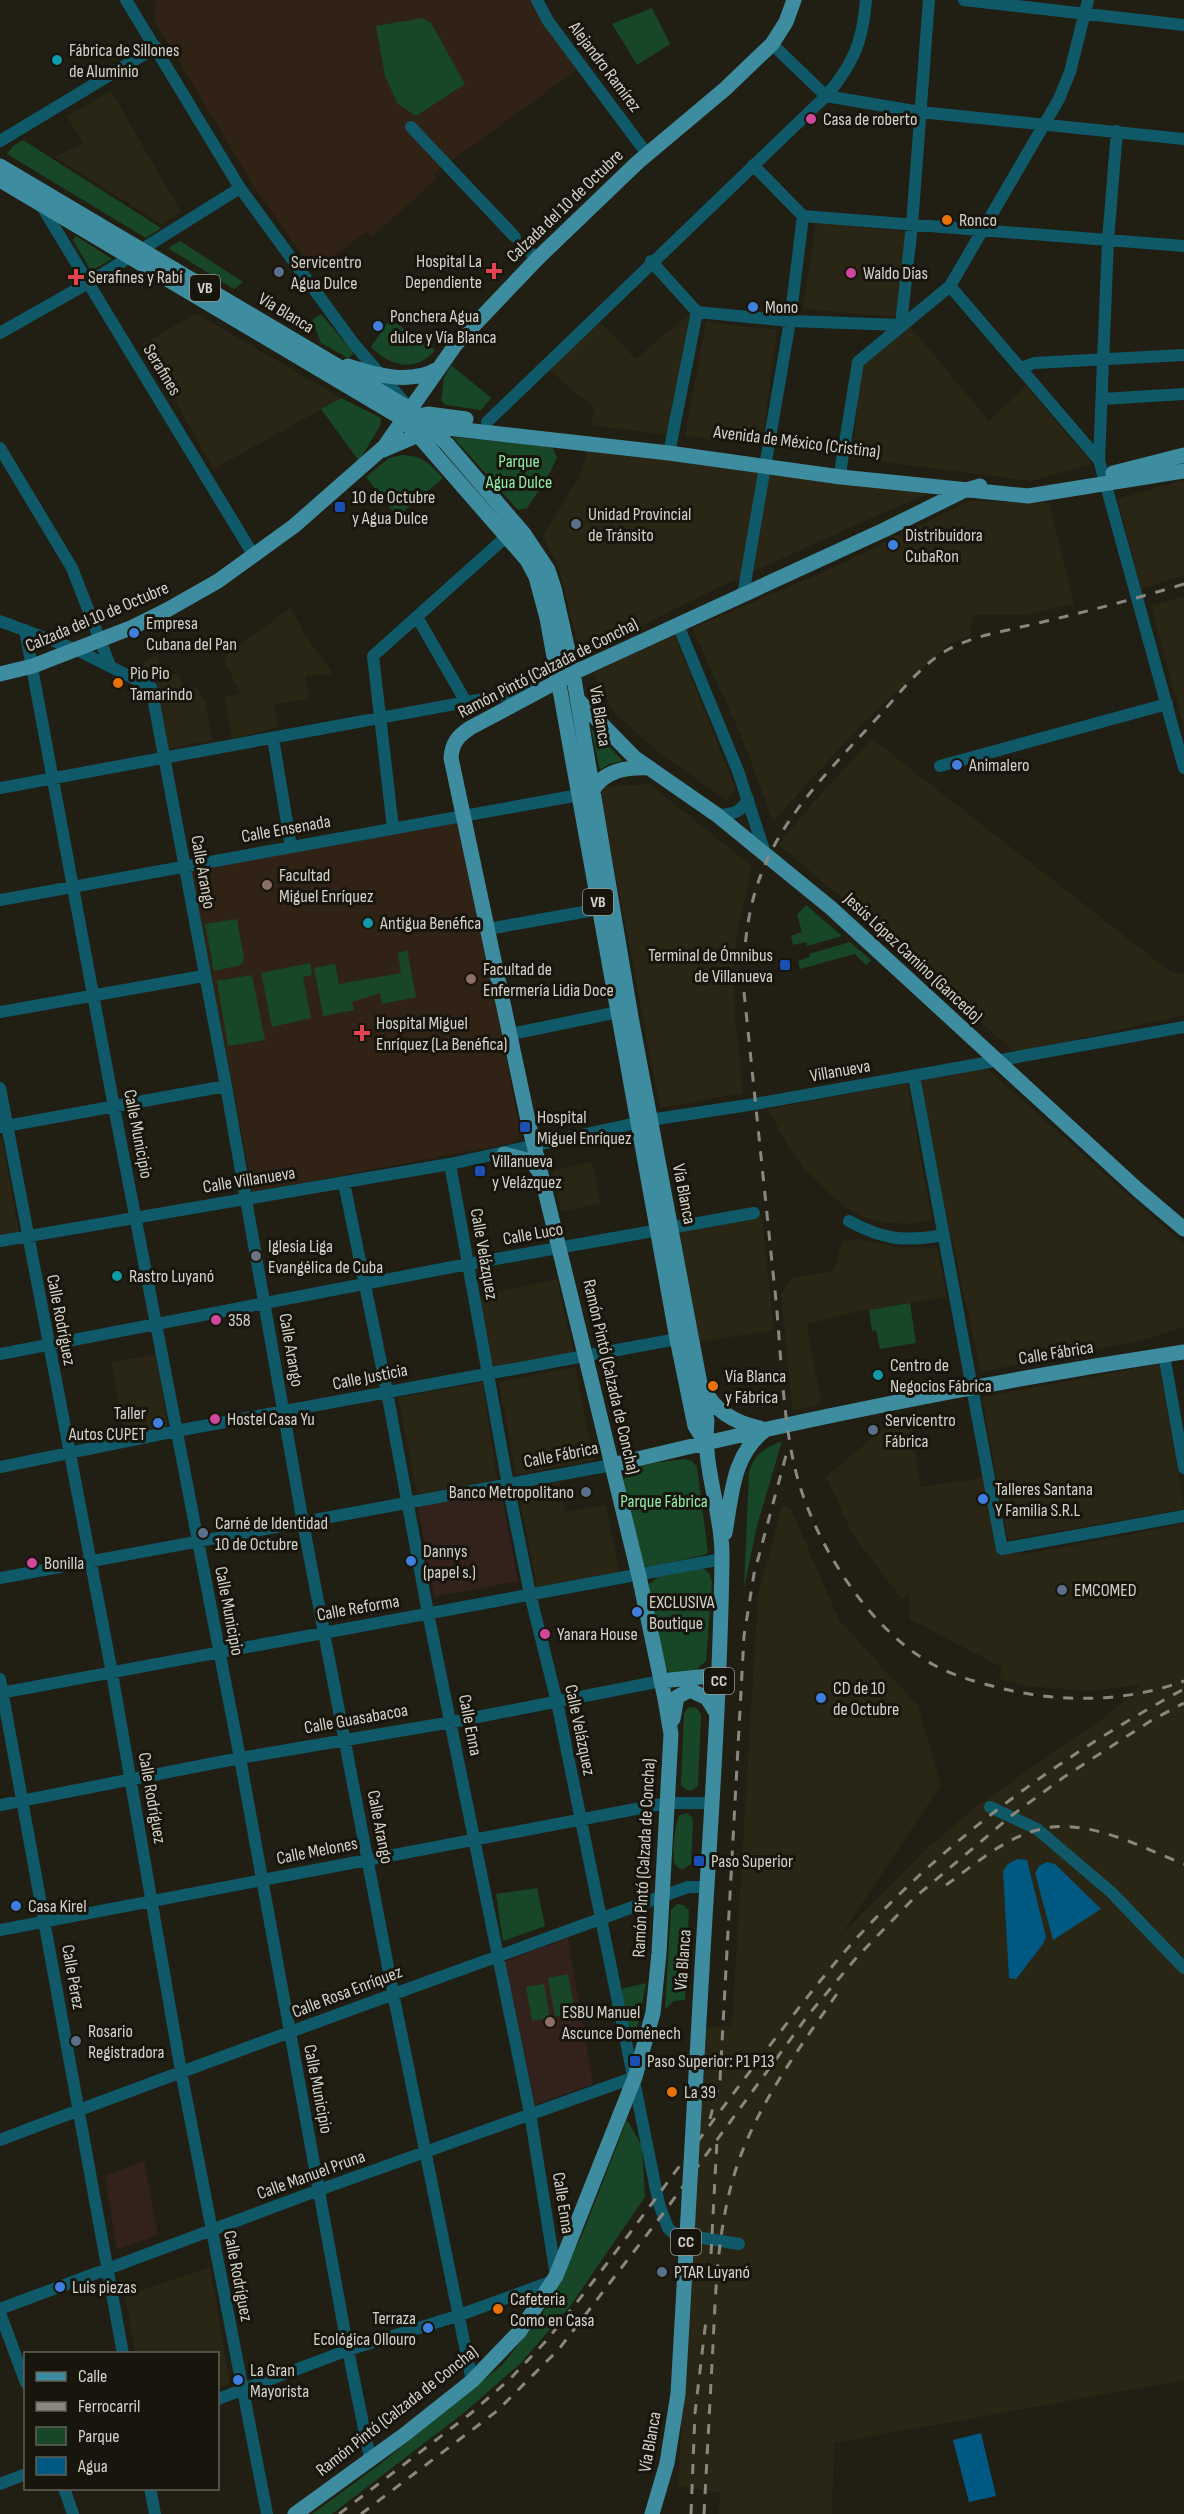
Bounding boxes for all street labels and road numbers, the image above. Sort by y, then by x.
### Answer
street label: Alejandro Ramírez [564,17,646,117]
street label: Calzada del 10 de Octubre [502,145,628,267]
road number: VB [190,275,220,301]
street label: Vía Blanca [254,288,318,338]
street label: Serafines [139,341,185,399]
street label: Avenida de México (Cristina) [711,421,882,463]
street label: Calzada del 10 de Octubre [22,577,172,657]
street label: Ramón Pintó (Calzada de Concha) [454,613,642,723]
street label: Vía Blanca [585,684,615,748]
street label: Calle Ensenada [240,811,332,847]
street label: Calle Arango [186,834,220,910]
street label: Jesús López Camino (Gancedo) [839,888,986,1027]
road number: VB [583,889,613,915]
street label: Villanueva [808,1055,872,1087]
street label: Calle Municipio [119,1088,157,1180]
street label: Calle Villanueva [201,1162,297,1198]
street label: Vía Blanca [668,1162,700,1226]
street label: Calle Velázquez [466,1207,502,1302]
street label: Calle Luco [501,1218,565,1250]
street label: Calle Rodríguez [42,1273,80,1368]
street label: Ramón Pintó (Calzada de Concha) [578,1277,644,1477]
street label: Calle Arango [274,1312,308,1388]
street label: Calle Fábrica [1017,1337,1095,1369]
street label: Calle Justicia [331,1359,409,1395]
street label: Calle Fábrica [522,1437,600,1473]
street label: Calle Municipio [210,1565,248,1657]
street label: Calle Reforma [315,1590,401,1626]
road number: CC [704,1668,734,1694]
street label: Calle Velázquez [560,1683,600,1778]
street label: Calle Enna [454,1693,486,1757]
street label: Calle Guasabacoa [303,1700,410,1738]
street label: Calle Rodríguez [134,1751,170,1846]
street label: Ramón Pintó (Calzada de Concha) [628,1758,660,1958]
street label: Calle Arango [363,1789,397,1865]
street label: Calle Melones [275,1833,359,1869]
street label: Vía Blanca [670,1929,696,1991]
street label: Calle Pérez [57,1943,89,2012]
street label: Calle Rosa Enríquez [289,1961,406,2023]
street label: Calle Municipio [299,2043,337,2135]
street label: Calle Manuel Pruna [254,2146,368,2204]
street label: Calle Enna [548,2171,578,2235]
street label: Calle Rodríguez [219,2229,257,2324]
road number: CC [671,2229,701,2255]
street label: Ramón Pintó (Calzada de Concha) [312,2341,482,2481]
street label: Vía Blanca [634,2410,666,2474]

